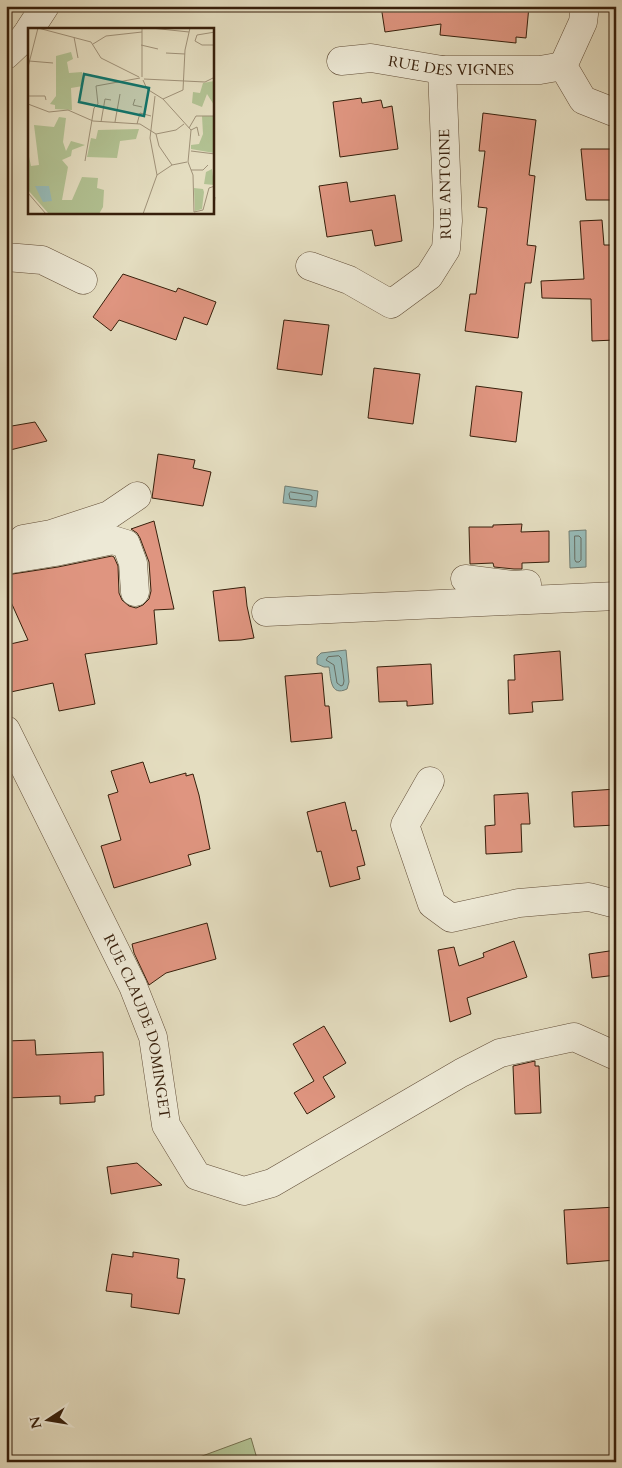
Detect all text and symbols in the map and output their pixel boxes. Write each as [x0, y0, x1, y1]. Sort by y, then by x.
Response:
inset map [28, 28, 214, 214]
street label: RUE DES VIGNES [387, 51, 514, 80]
street label: RUE ANTOINE [434, 129, 456, 239]
street label: RUE CLAUDE DOMINGET [99, 931, 175, 1120]
north arrow [22, 1396, 72, 1446]
text: N [25, 1415, 46, 1431]

